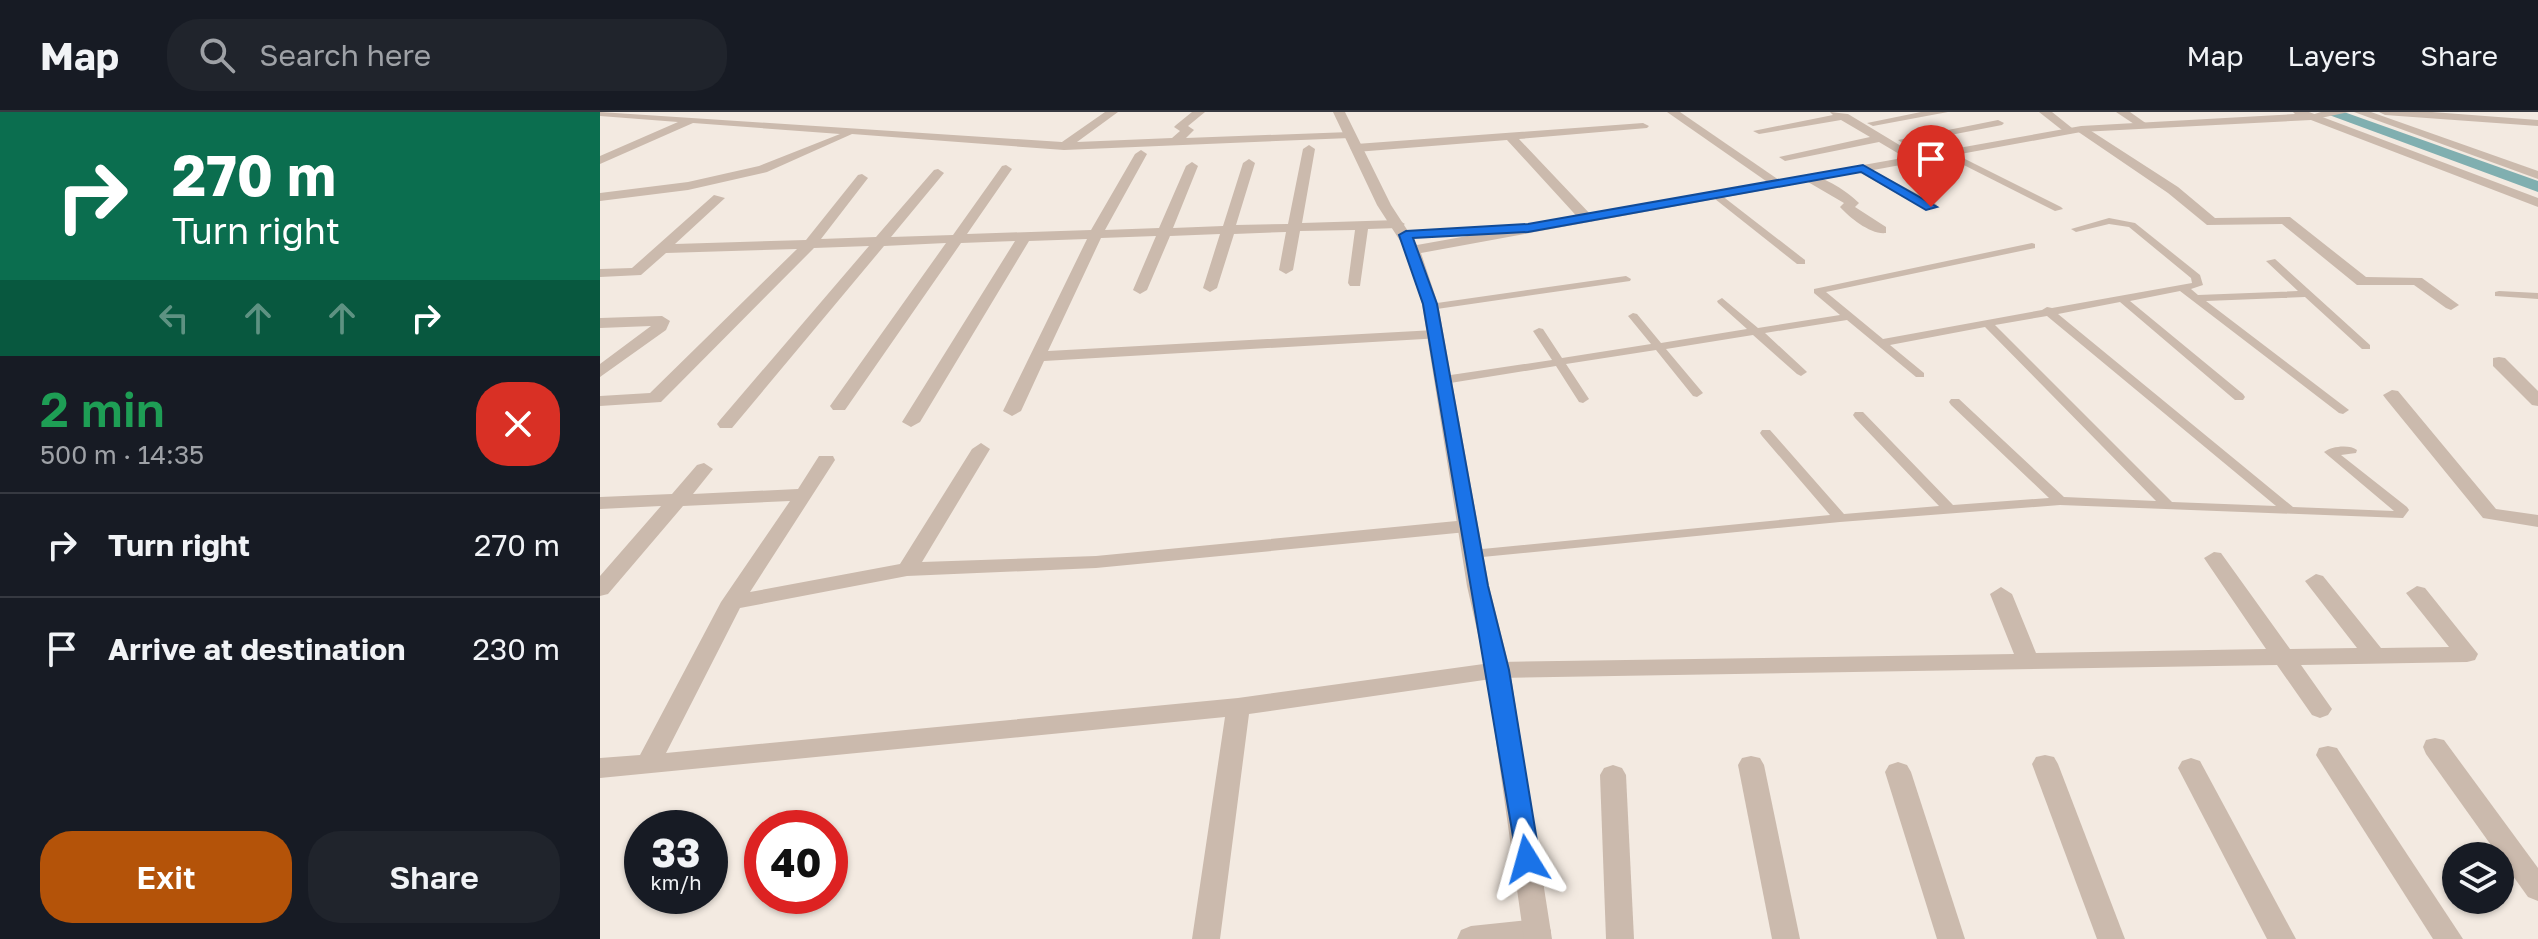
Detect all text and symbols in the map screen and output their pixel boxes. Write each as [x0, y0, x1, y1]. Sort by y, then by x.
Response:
search box [167, 19, 727, 91]
text: Map [40, 33, 119, 78]
icon: search [195, 33, 239, 77]
text: Search here [259, 37, 431, 73]
text: Map [2186, 39, 2244, 72]
text: Layers [2288, 39, 2376, 72]
text: Share [2420, 39, 2498, 72]
pin [1897, 125, 1965, 207]
icon: arrive [1909, 137, 1953, 181]
text: 270 m [172, 141, 336, 208]
icon: right [40, 144, 144, 248]
text: Turn right [172, 209, 340, 252]
icon: left [152, 296, 196, 340]
icon: ahead [236, 296, 280, 340]
icon: ahead [320, 296, 364, 340]
icon: right [404, 296, 448, 340]
text: 2 min [40, 380, 165, 438]
button: close [476, 382, 560, 466]
text: 500 m · 14:35 [40, 439, 204, 470]
icon: right [40, 523, 84, 567]
text: Turn right [108, 527, 250, 563]
text: 270 m [474, 527, 560, 563]
icon: arrive [40, 627, 84, 671]
text: Arrive at destination [108, 631, 405, 667]
text: 230 m [472, 631, 560, 667]
speed limit sign: 40 [744, 810, 848, 914]
position arrow [1485, 817, 1569, 901]
text: 33 [652, 828, 700, 876]
button: Exit [40, 831, 292, 923]
button: Share [308, 831, 560, 923]
map controls [2442, 842, 2514, 914]
button: layers [2442, 842, 2514, 914]
text: km/h [651, 870, 701, 894]

